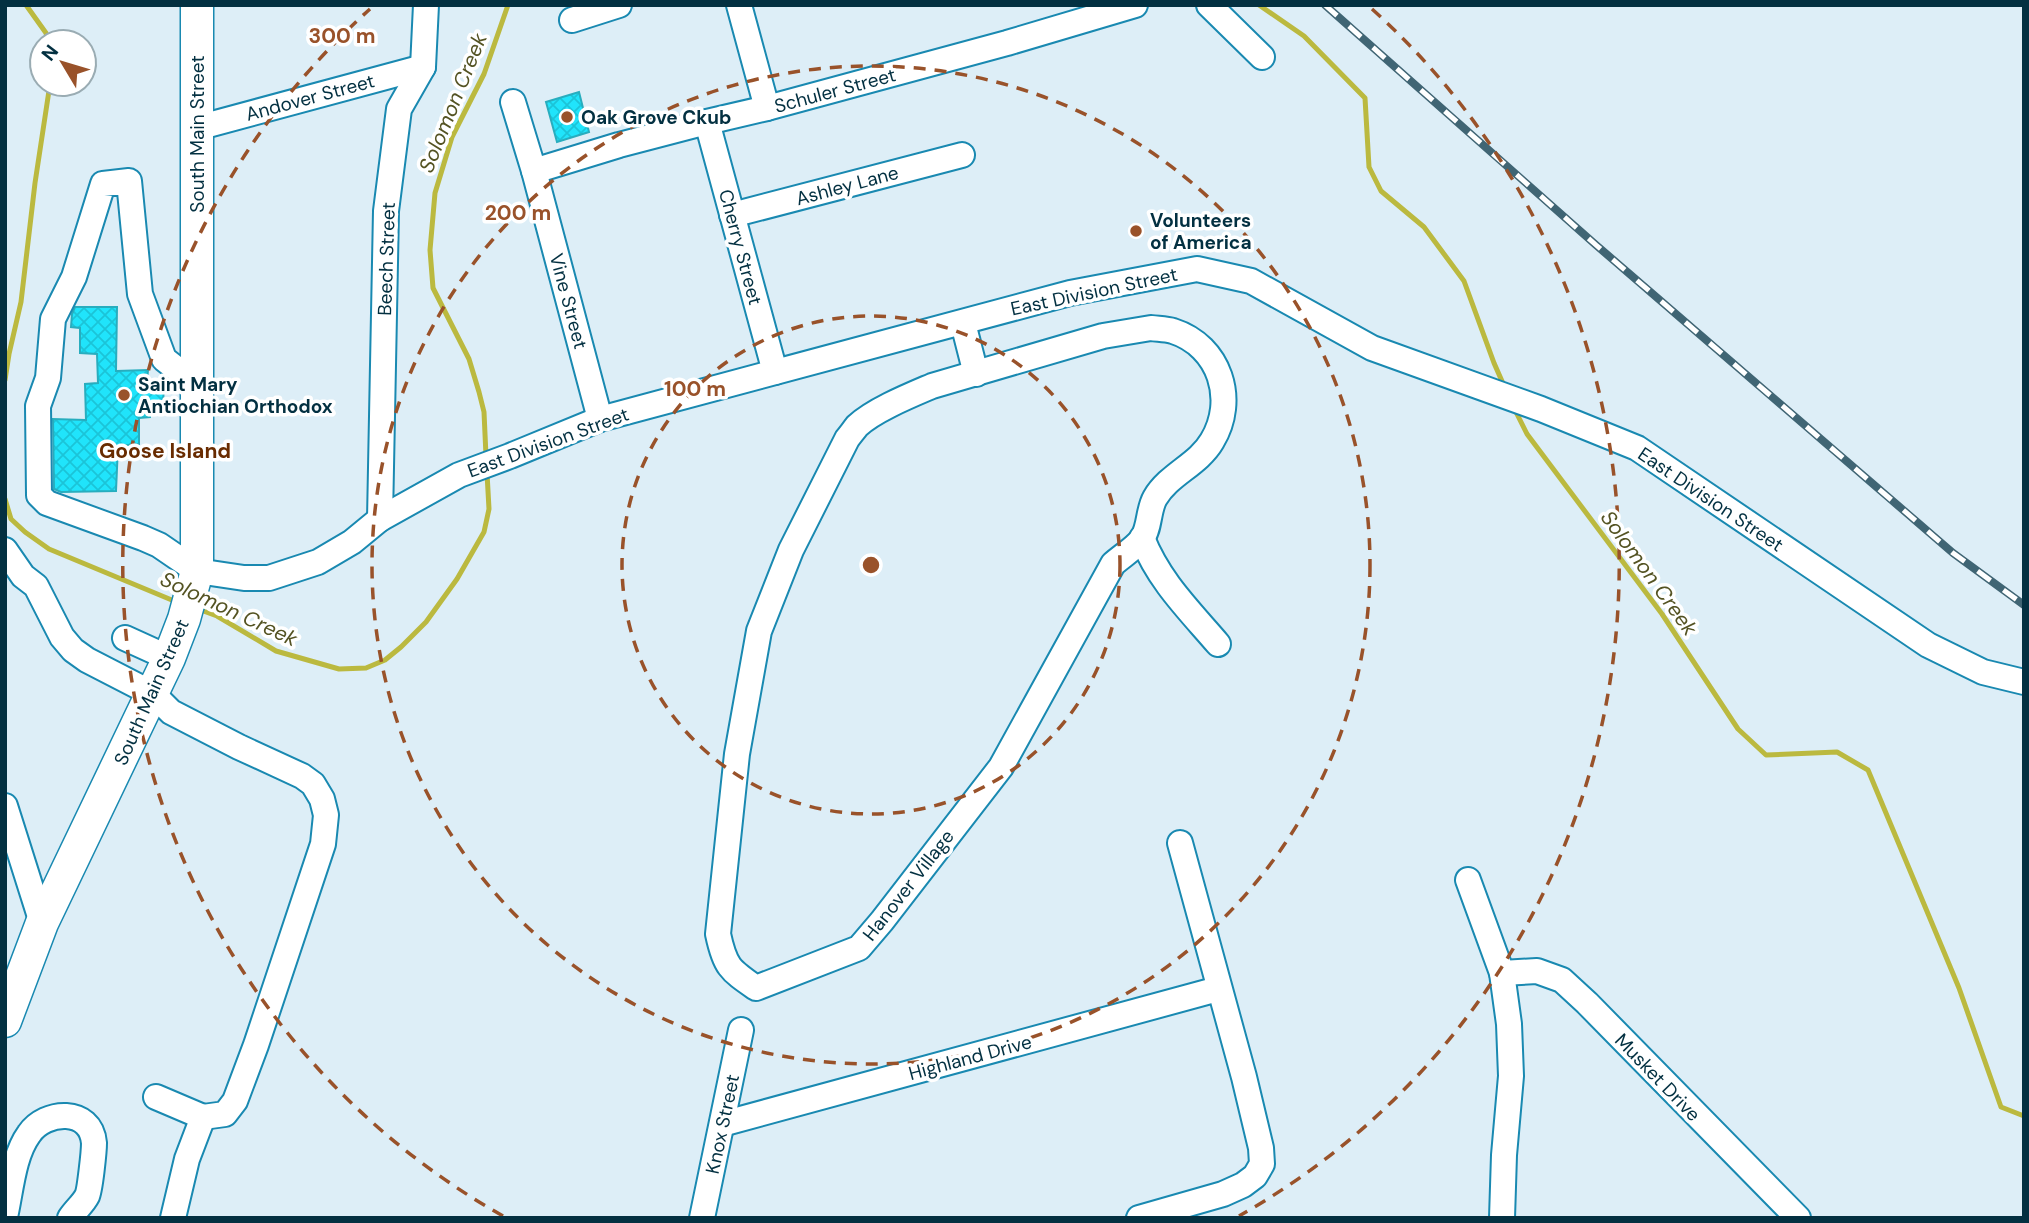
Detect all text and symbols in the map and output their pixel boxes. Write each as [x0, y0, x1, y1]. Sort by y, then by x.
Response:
text: 300 m [309, 22, 375, 50]
north arrow [28, 28, 98, 98]
water label: Solomon Creek [412, 29, 494, 177]
text: N [36, 40, 64, 66]
street label: South Main Street [185, 55, 210, 213]
street label: Schuler Street [772, 62, 899, 119]
street label: Andover Street [243, 68, 377, 127]
place label: Oak Grove Ckub [581, 105, 731, 130]
marker: Oak Grove Ckub [559, 109, 575, 125]
street label: Ashley Lane [793, 160, 901, 211]
street label: Cherry Street [713, 186, 768, 308]
text: 200 m [485, 199, 551, 227]
street label: Beech Street [372, 202, 401, 316]
place label: Volunteers of America [1150, 208, 1252, 255]
marker: Volunteers of America [1128, 223, 1144, 239]
street label: Vine Street [544, 251, 593, 352]
street label: East Division Street [1008, 262, 1180, 321]
place label: Saint Mary Antiochian Orthodox [138, 372, 333, 419]
text: 100 m [664, 375, 726, 403]
marker: Saint Mary Antiochian Orthodox [116, 387, 132, 403]
street label: East Division Street [464, 402, 632, 483]
district label: Goose Island [99, 437, 231, 465]
street label: East Division Street [1633, 441, 1788, 557]
water label: Solomon Creek [1594, 505, 1704, 641]
centre of rings [859, 553, 883, 577]
water label: Solomon Creek [156, 565, 302, 653]
street label: South Main Street [108, 615, 195, 769]
street label: Hanover Village [857, 825, 960, 946]
street label: Musket Drive [1609, 1028, 1706, 1127]
street label: Highland Drive [906, 1029, 1034, 1086]
street label: Knox Street [700, 1072, 745, 1176]

